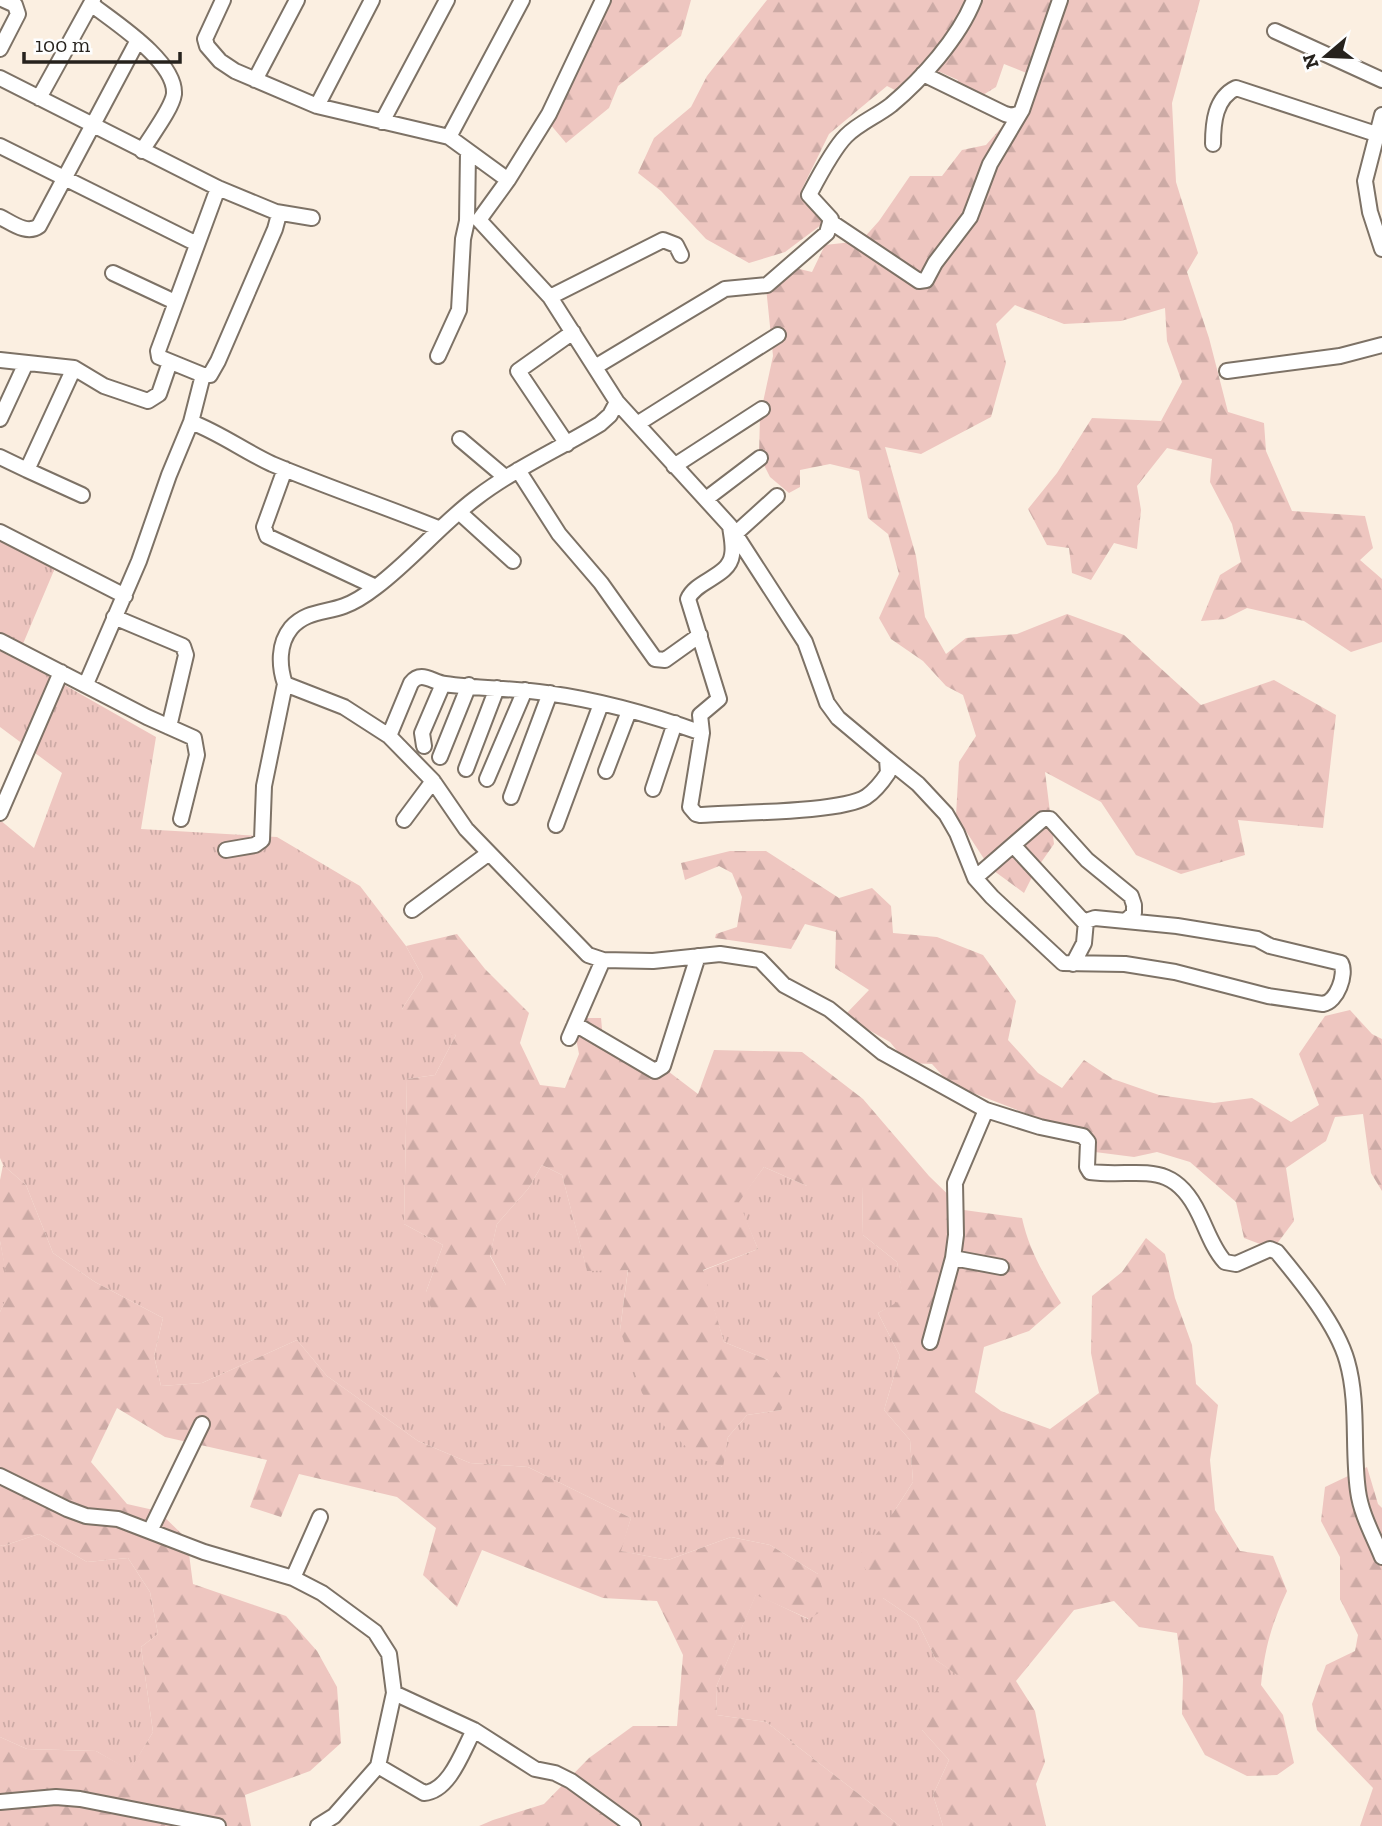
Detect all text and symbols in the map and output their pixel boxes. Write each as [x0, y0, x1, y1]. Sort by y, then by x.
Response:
scale bar [24, 21, 180, 65]
north arrow [1291, 21, 1361, 91]
text: 100 m [35, 32, 90, 57]
text: N [1297, 51, 1324, 72]

